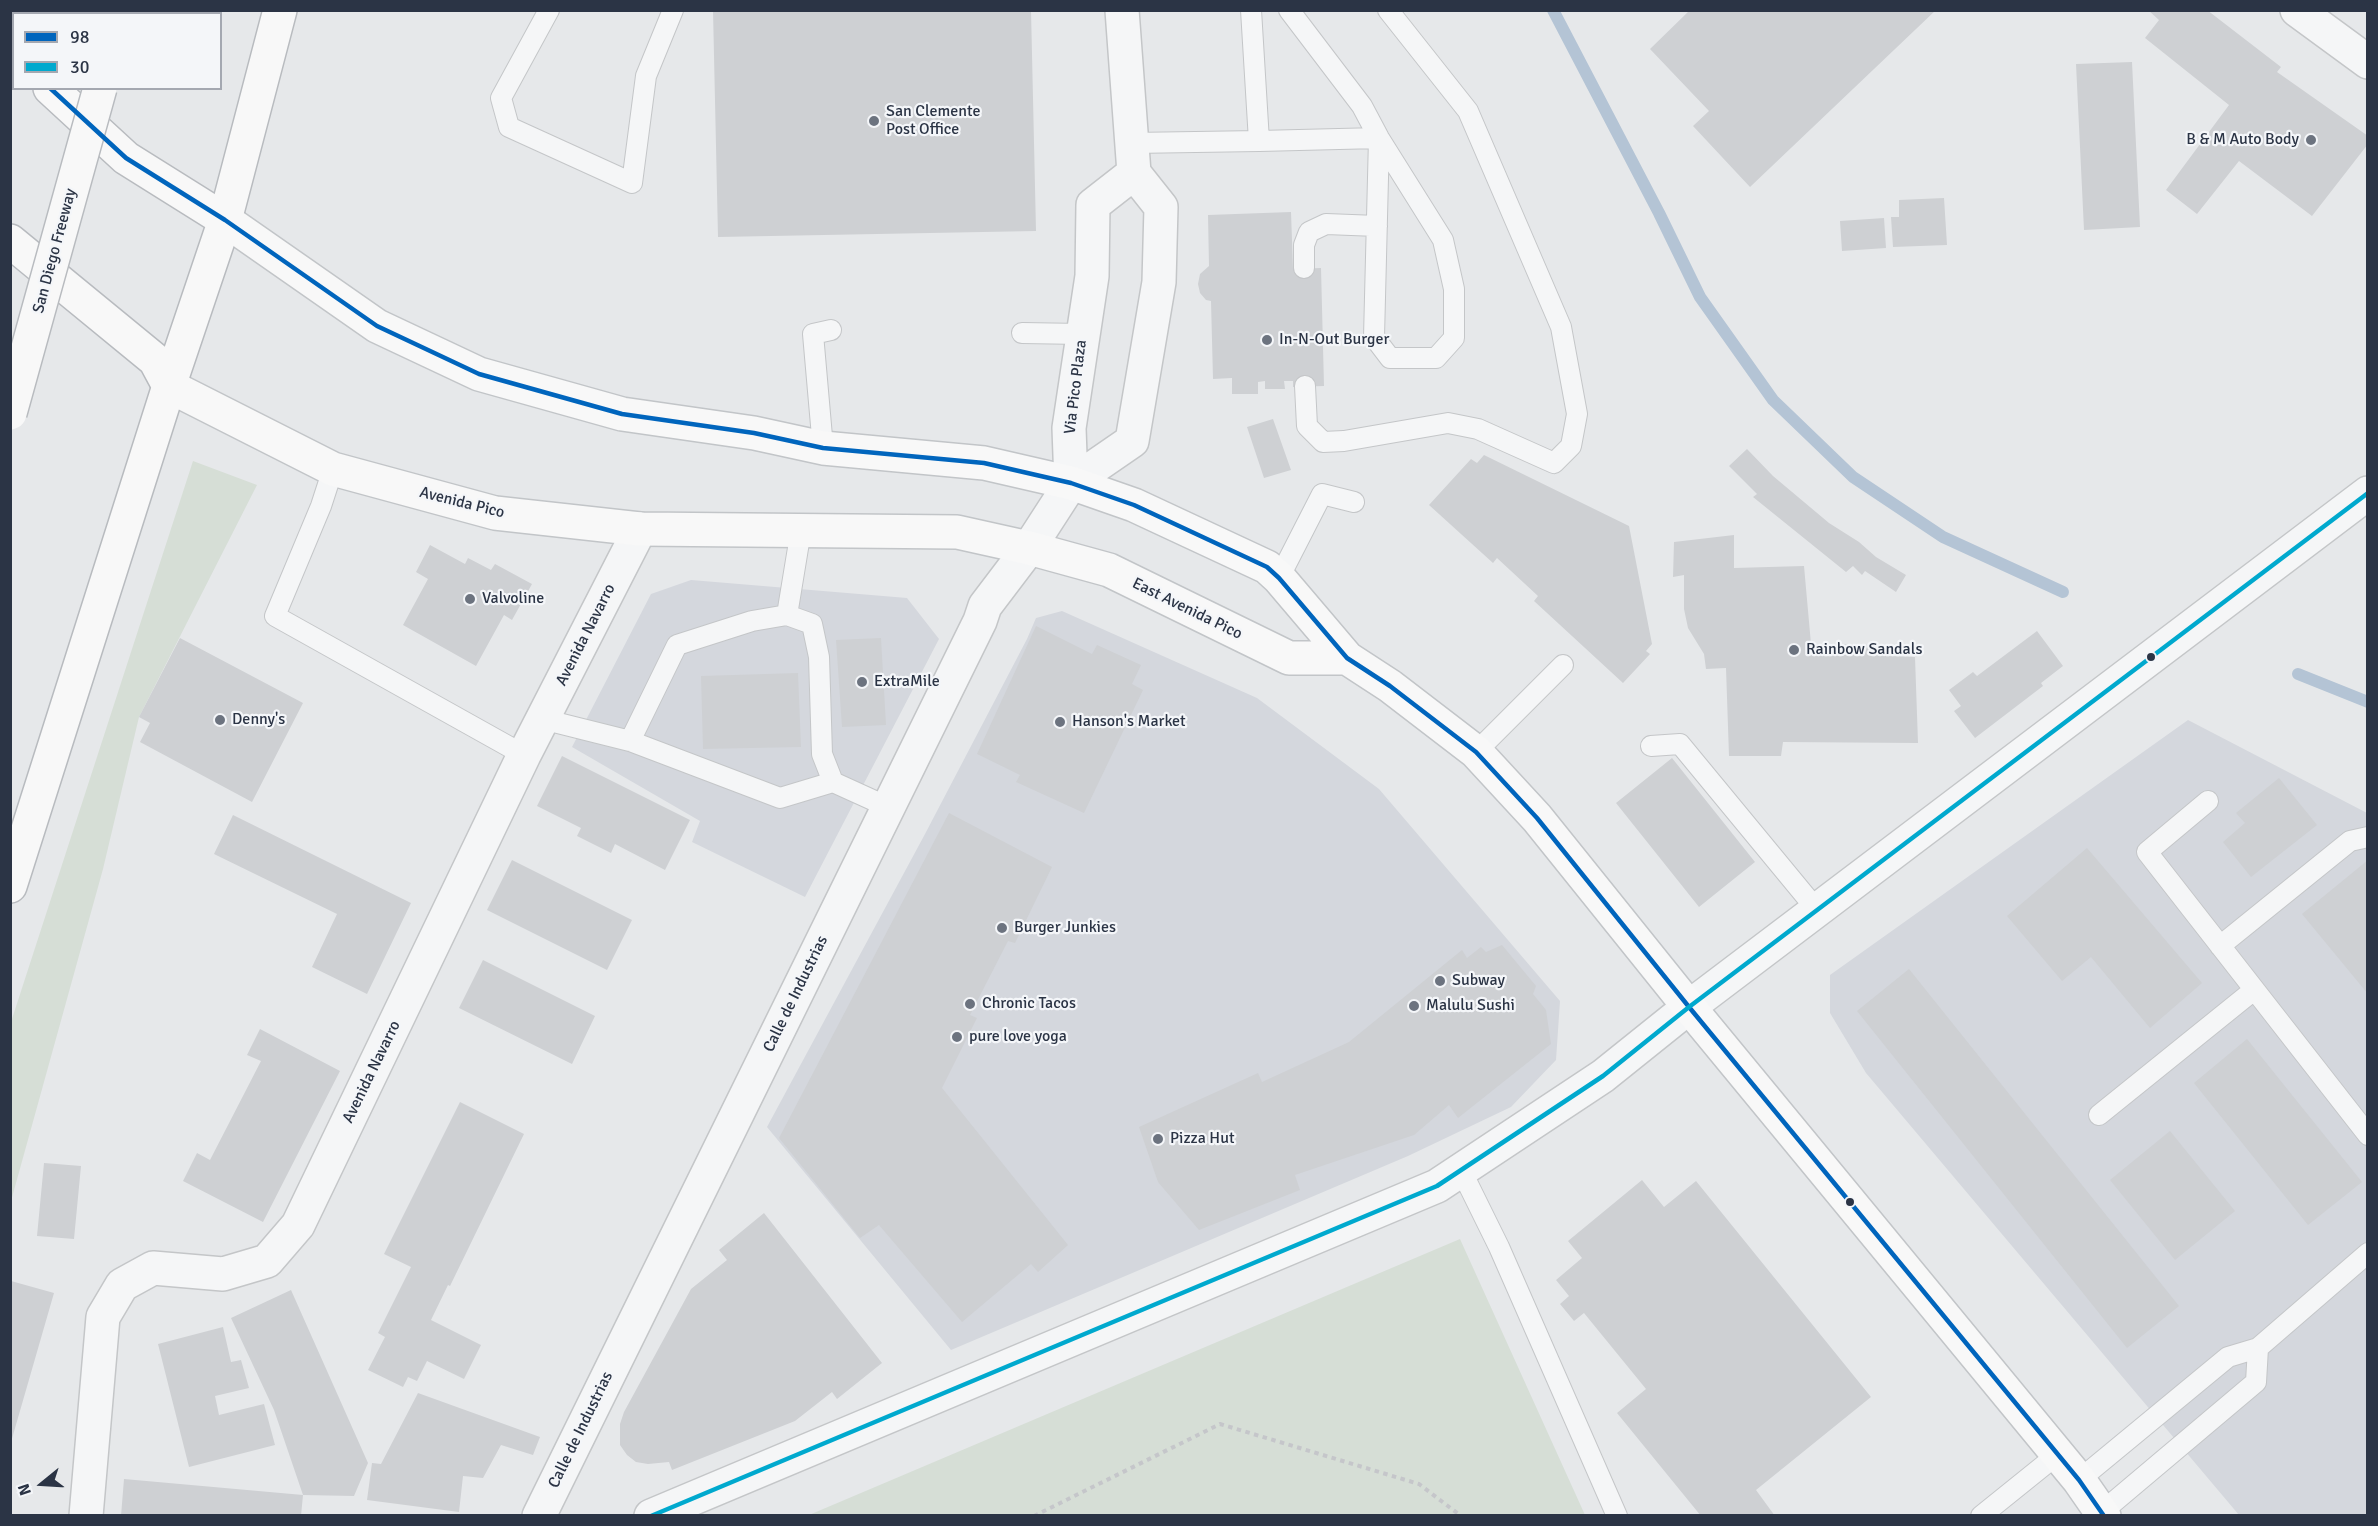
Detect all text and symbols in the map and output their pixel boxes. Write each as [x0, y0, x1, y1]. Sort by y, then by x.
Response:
legend [12, 12, 222, 90]
text: 98 [70, 26, 89, 48]
text: 30 [70, 56, 89, 78]
place label: San Clemente Post Office [886, 102, 980, 140]
marker: San Clemente Post Office [867, 114, 881, 128]
place label: B & M Auto Body [2186, 130, 2299, 150]
marker: B & M Auto Body [2304, 133, 2318, 147]
street label: San Diego Freeway [29, 186, 81, 316]
place label: In-N-Out Burger [1279, 330, 1389, 350]
marker: In-N-Out Burger [1260, 333, 1274, 347]
street label: Via Pico Plaza [1061, 339, 1091, 435]
street label: Avenida Pico [417, 483, 507, 523]
street label: East Avenida Pico [1129, 574, 1245, 644]
street label: Avenida Navarro [552, 581, 620, 689]
place label: Valvoline [482, 589, 544, 609]
marker: Valvoline [463, 592, 477, 606]
place label: Rainbow Sandals [1806, 640, 1922, 660]
marker: Rainbow Sandals [1787, 643, 1801, 657]
unlabelled marker [2145, 651, 2157, 663]
place label: ExtraMile [874, 672, 940, 692]
marker: ExtraMile [855, 675, 869, 689]
place label: Denny's [232, 710, 285, 730]
place label: Hanson's Market [1072, 712, 1186, 732]
marker: Denny's [213, 713, 227, 727]
marker: Hanson's Market [1053, 715, 1067, 729]
place label: Burger Junkies [1014, 918, 1116, 938]
marker: Burger Junkies [995, 921, 1009, 935]
street label: Calle de Industrias [760, 933, 832, 1055]
place label: Subway [1452, 971, 1505, 991]
marker: Subway [1433, 974, 1447, 988]
place label: Chronic Tacos [982, 994, 1076, 1014]
place label: Malulu Sushi [1426, 996, 1515, 1016]
marker: Chronic Tacos [963, 997, 977, 1011]
marker: Malulu Sushi [1407, 999, 1421, 1013]
street label: Avenida Navarro [339, 1018, 405, 1126]
place label: pure love yoga [969, 1027, 1067, 1047]
marker: pure love yoga [950, 1030, 964, 1044]
place label: Pizza Hut [1170, 1129, 1234, 1149]
marker: Pizza Hut [1151, 1132, 1165, 1146]
unlabelled marker [1844, 1196, 1856, 1208]
street label: Calle de Industrias [545, 1369, 617, 1491]
north arrow [12, 1454, 72, 1514]
text: N [14, 1481, 36, 1498]

